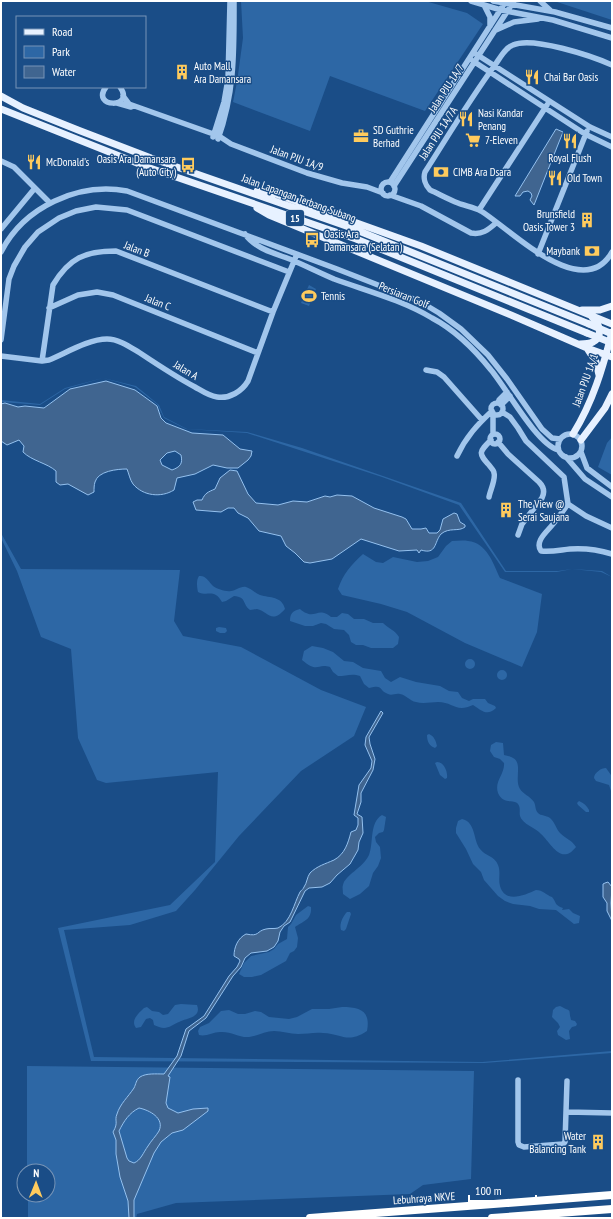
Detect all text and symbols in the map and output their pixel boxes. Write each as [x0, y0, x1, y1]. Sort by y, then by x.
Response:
legend [16, 16, 146, 88]
text: Road [52, 24, 72, 39]
text: Park [52, 44, 70, 59]
place label: Auto Mall Ara Damansara [194, 59, 251, 86]
street label: Jalan PJU 1A/7 [425, 61, 467, 116]
building icon: Auto Mall Ara Damansara [173, 63, 191, 81]
text: Water [52, 64, 77, 79]
restaurant icon: Chai Bar Oasis [523, 68, 541, 86]
place label: Chai Bar Oasis [544, 70, 598, 84]
street label: Jalan PJU 1A/7A [415, 103, 461, 163]
place label: Nasi Kandar Penang [478, 106, 523, 133]
restaurant icon: Nasi Kandar Penang [457, 110, 475, 128]
place label: SD Guthrie Berhad [373, 123, 414, 150]
office icon: SD Guthrie Berhad [352, 127, 370, 145]
supermarket icon: 7-Eleven [464, 131, 482, 149]
restaurant icon: Royal Flush [561, 132, 579, 150]
place label: 7-Eleven [485, 133, 518, 147]
street label: Jalan PJU 1A/9 [268, 142, 325, 174]
place label: Royal Flush [548, 151, 592, 165]
place label: Oasis Ara Damansara (Auto City) [97, 152, 176, 179]
restaurant icon: McDonald's [25, 153, 43, 171]
place label: McDonald's [46, 155, 89, 169]
bus stop icon: Oasis Ara Damansara (Auto City) [179, 156, 197, 174]
bank icon: CIMB Ara Dsara [432, 163, 450, 181]
place label: CIMB Ara Dsara [453, 165, 511, 179]
restaurant icon: Old Town [546, 169, 564, 187]
street label: Jalan Lapangan Terbang Subang [239, 170, 358, 225]
place label: Old Town [567, 171, 602, 185]
place label: Brunsfield Oasis Tower 3 [523, 207, 575, 234]
road number: 15 [286, 210, 304, 226]
building icon: Brunsfield Oasis Tower 3 [578, 211, 596, 229]
place label: Oasis Ara Damansara (Selatan) [324, 227, 402, 254]
bus stop icon: Oasis Ara Damansara (Selatan) [303, 231, 321, 249]
street label: Jalan B [121, 237, 152, 260]
bank icon: Maybank [583, 242, 601, 260]
place label: Maybank [546, 244, 581, 258]
street label: Persiaran Golf [377, 279, 432, 312]
sports icon: Tennis [300, 287, 318, 305]
place label: Tennis [321, 289, 345, 303]
street label: Jalan C [142, 290, 173, 313]
street label: Jalan PJU 1A/1 [569, 352, 601, 409]
street label: Jalan A [170, 357, 201, 383]
place label: The View @ Serai Saujana [518, 497, 569, 524]
building icon: The View @ Serai Saujana [497, 501, 515, 519]
place label: Water Balancing Tank [529, 1129, 587, 1156]
building icon: Water Balancing Tank [589, 1133, 607, 1151]
north arrow [16, 1163, 56, 1203]
text: N [33, 1166, 39, 1180]
scale bar [469, 1177, 536, 1203]
text: 100 m [475, 1183, 502, 1198]
street label: Lebuhraya NKVE [392, 1189, 456, 1207]

